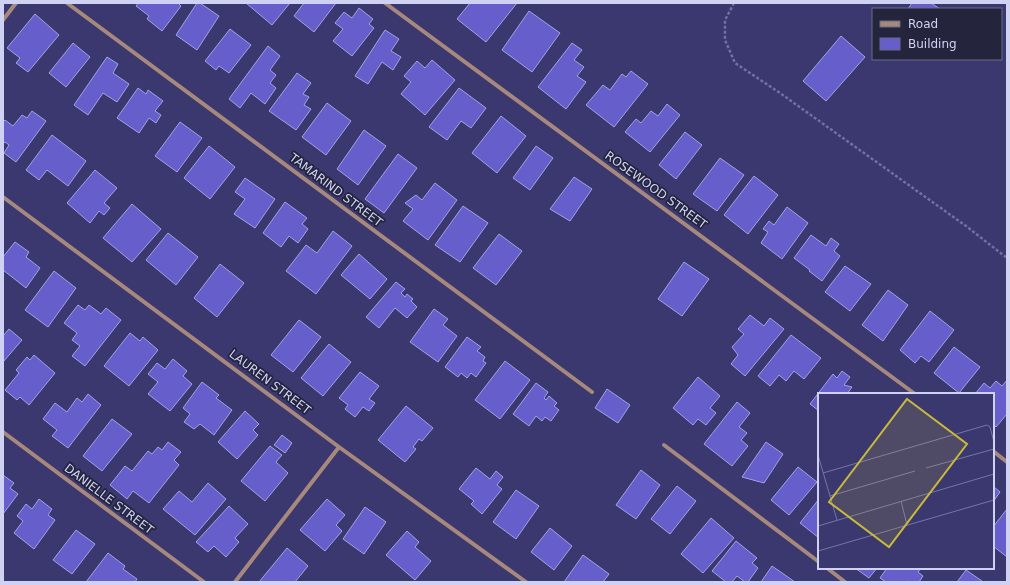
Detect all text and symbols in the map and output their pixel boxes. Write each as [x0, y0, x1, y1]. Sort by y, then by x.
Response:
legend [872, 8, 1002, 60]
text: Road [908, 17, 938, 31]
text: Building [908, 37, 957, 51]
street label: ROSEWOOD STREET [602, 148, 710, 232]
street label: TAMARIND STREET [286, 150, 386, 230]
street label: LAUREN STREET [226, 347, 314, 418]
inset map [818, 393, 994, 569]
street label: DANIELLE STREET [62, 461, 157, 537]

